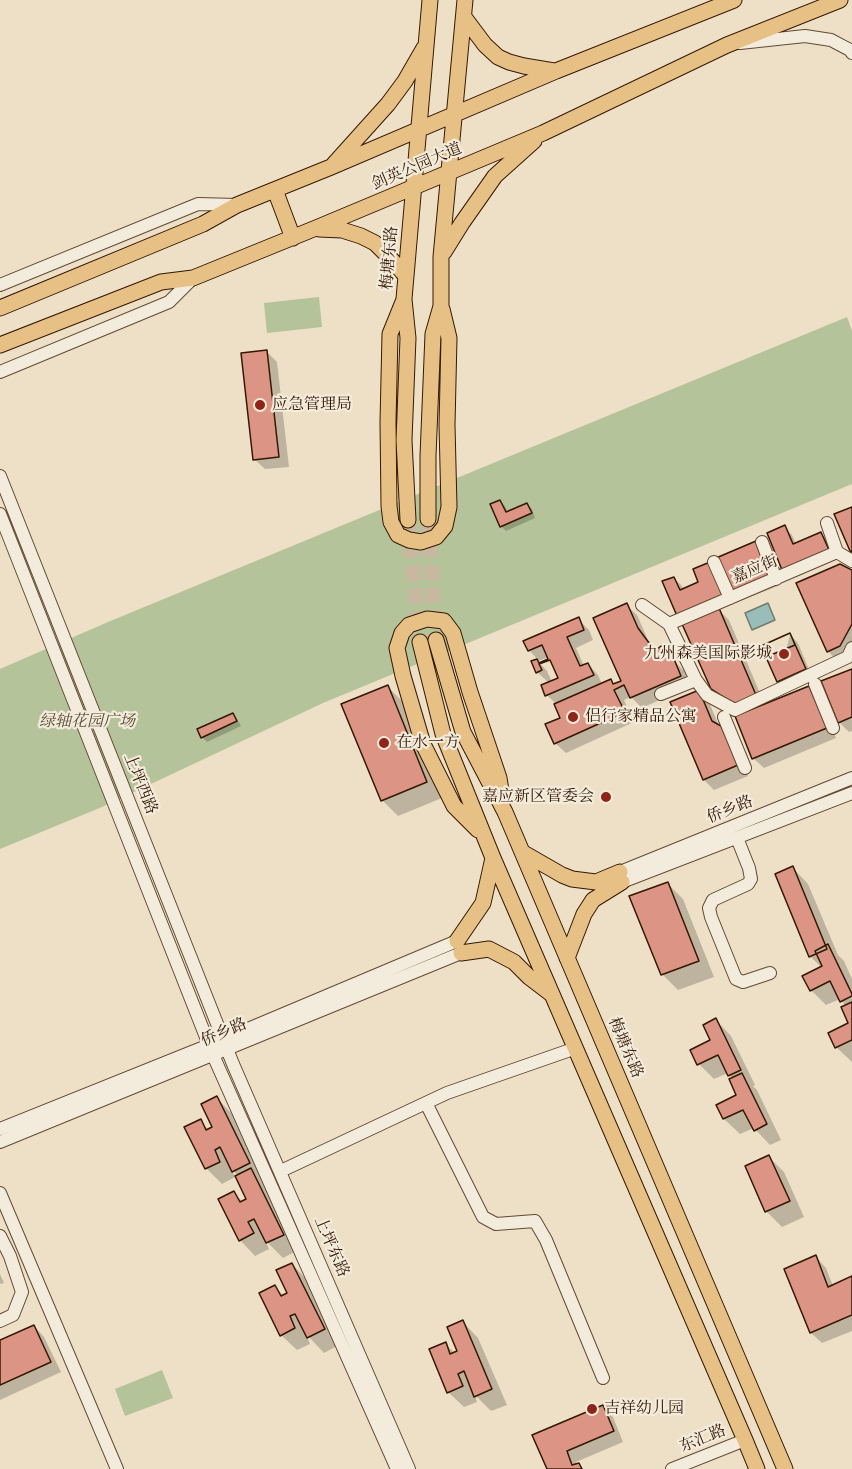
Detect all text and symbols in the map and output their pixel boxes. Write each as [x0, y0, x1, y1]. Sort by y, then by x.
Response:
street label: 剑英公园大道 [369, 139, 465, 195]
street label: 梅塘东路 [378, 225, 402, 291]
place label: 应急管理局 [272, 395, 352, 415]
marker: 应急管理局 [253, 398, 267, 412]
street label: 嘉应街 [729, 552, 781, 588]
place label: 九州森美国际影城 [644, 644, 772, 664]
marker: 九州森美国际影城 [777, 647, 791, 661]
place label: 侣行家精品公寓 [585, 707, 697, 727]
marker: 侣行家精品公寓 [566, 710, 580, 724]
park label: 绿轴花园广场 [39, 712, 135, 732]
place label: 在水一方 [396, 733, 460, 753]
marker: 在水一方 [377, 736, 391, 750]
street label: 上坪西路 [119, 751, 161, 817]
place label: 嘉应新区管委会 [482, 787, 594, 807]
marker: 嘉应新区管委会 [599, 790, 613, 804]
street label: 侨乡路 [704, 792, 756, 828]
street label: 侨乡路 [198, 1015, 250, 1051]
street label: 梅塘东路 [604, 1015, 646, 1081]
street label: 上坪东路 [310, 1214, 352, 1280]
place label: 吉祥幼儿园 [604, 1399, 684, 1419]
marker: 吉祥幼儿园 [585, 1402, 599, 1416]
street label: 东汇路 [677, 1421, 729, 1457]

